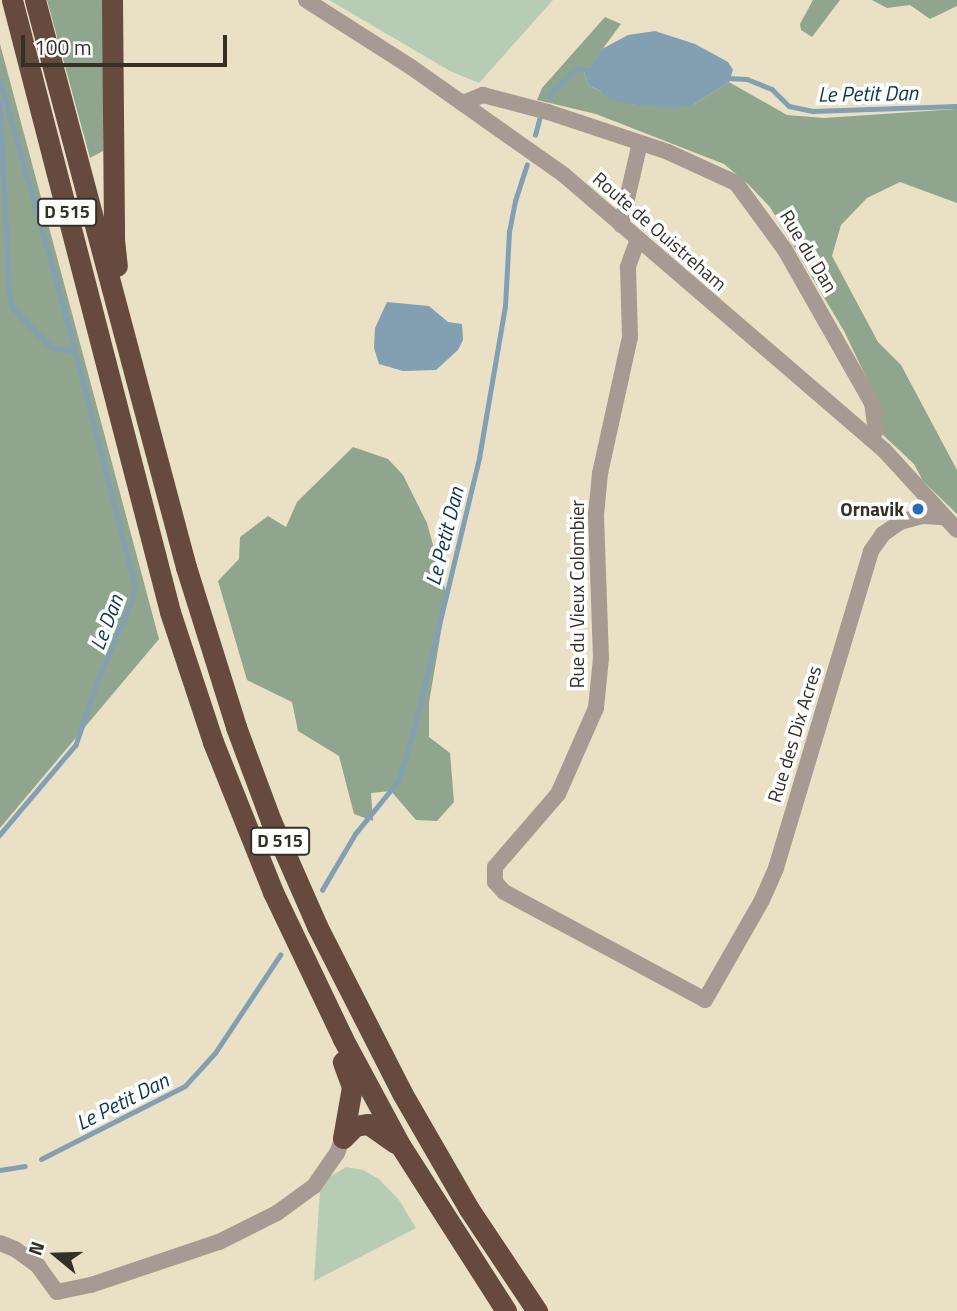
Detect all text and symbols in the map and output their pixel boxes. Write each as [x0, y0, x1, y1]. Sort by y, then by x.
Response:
scale bar [24, 21, 231, 65]
text: 100 m [34, 31, 91, 63]
water label: Le Petit Dan [818, 80, 918, 106]
street label: Route de Ouistreham [588, 167, 732, 295]
road number: D 515 [36, 197, 98, 226]
street label: Rue du Dan [776, 206, 842, 296]
water label: Le Petit Dan [420, 484, 468, 588]
place label: Ornavik [840, 498, 904, 520]
street label: Rue du Vieux Colombier [566, 500, 588, 688]
marker: Ornavik [910, 501, 926, 517]
water label: Le Dan [84, 591, 128, 653]
street label: Rue des Dix Acres [762, 663, 826, 805]
road number: D 515 [248, 826, 312, 856]
water label: Le Petit Dan [72, 1067, 172, 1135]
north arrow [21, 1220, 91, 1290]
text: N [20, 1237, 52, 1259]

